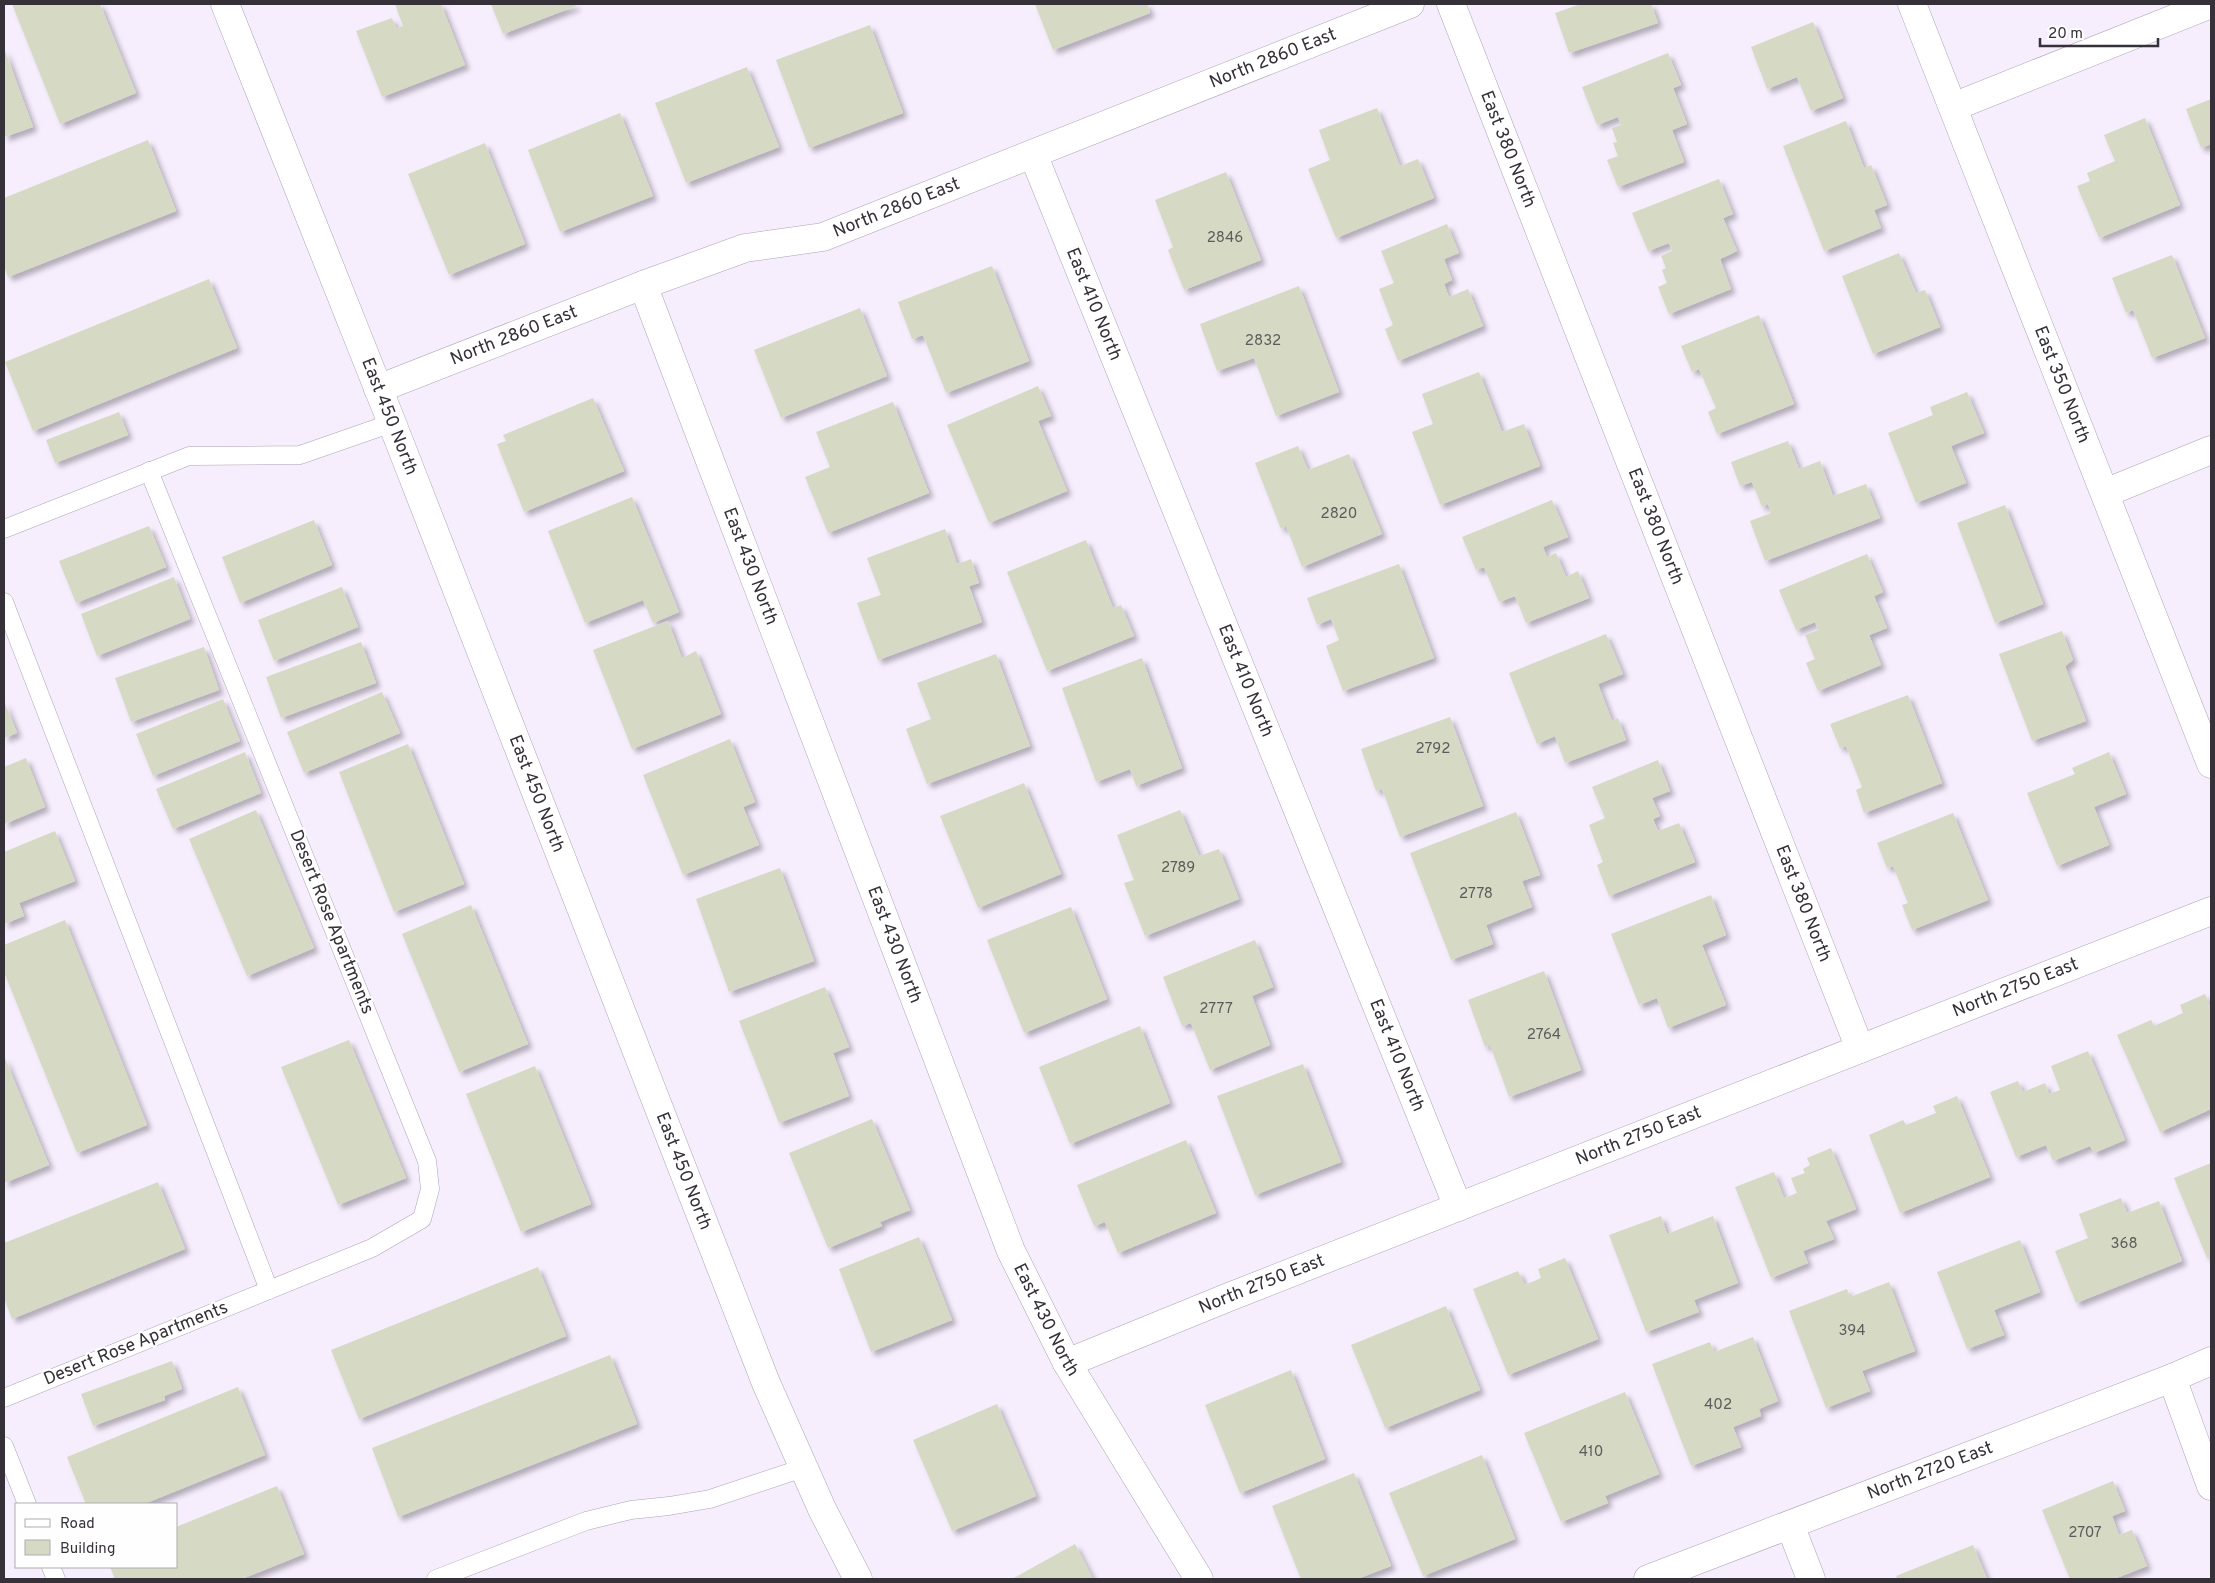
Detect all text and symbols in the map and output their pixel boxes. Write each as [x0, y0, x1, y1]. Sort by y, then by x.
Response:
scale bar [2040, 15, 2158, 47]
street label: North 2860 East [1206, 23, 1340, 94]
text: 20 m [2048, 25, 2083, 44]
street label: East 380 North [1475, 88, 1541, 211]
street label: North 2860 East [830, 172, 963, 243]
house number: 2846 [1207, 229, 1243, 248]
street label: East 410 North [1061, 244, 1127, 364]
street label: North 2860 East [447, 300, 581, 371]
street label: East 350 North [2028, 323, 2095, 446]
house number: 2832 [1245, 332, 1281, 351]
street label: East 450 North [356, 354, 423, 478]
street label: East 380 North [1622, 465, 1689, 588]
street label: East 430 North [717, 504, 783, 628]
house number: 2820 [1321, 505, 1357, 524]
street label: East 410 North [1213, 621, 1279, 741]
street label: East 450 North [503, 732, 570, 856]
house number: 2792 [1416, 740, 1451, 759]
street label: Desert Rose Apartments [283, 826, 379, 1018]
street label: East 380 North [1770, 842, 1836, 965]
house number: 2789 [1161, 859, 1195, 878]
street label: East 430 North [862, 883, 927, 1007]
house number: 2778 [1459, 885, 1493, 904]
street label: North 2750 East [1949, 953, 2082, 1023]
street label: East 410 North [1364, 995, 1430, 1115]
house number: 2777 [1199, 1000, 1233, 1019]
house number: 2764 [1527, 1026, 1561, 1045]
street label: North 2750 East [1572, 1101, 1705, 1171]
street label: East 450 North [650, 1109, 717, 1233]
house number: 368 [2110, 1235, 2138, 1254]
street label: North 2750 East [1195, 1249, 1328, 1320]
street label: East 430 North [1008, 1260, 1084, 1381]
street label: Desert Rose Apartments [40, 1296, 232, 1392]
house number: 394 [1839, 1322, 1866, 1341]
house number: 402 [1704, 1396, 1732, 1415]
street label: North 2720 East [1864, 1436, 1996, 1505]
house number: 410 [1579, 1443, 1603, 1462]
legend [15, 1503, 178, 1568]
text: Road [60, 1515, 95, 1534]
house number: 2707 [2068, 1524, 2102, 1543]
text: Building [60, 1540, 115, 1559]

